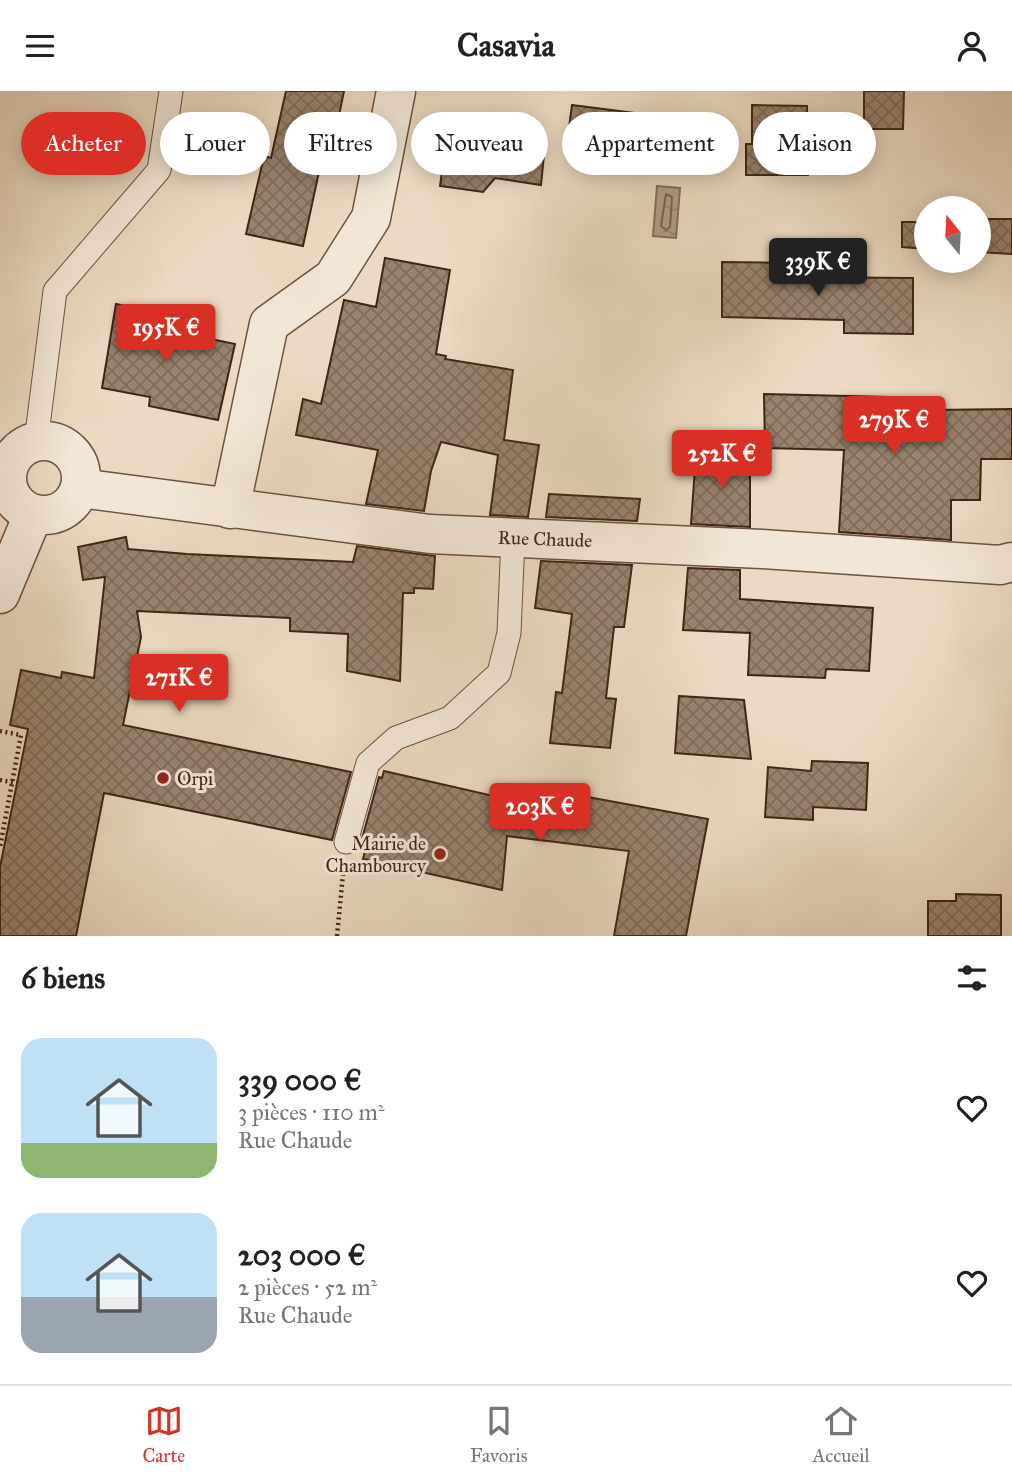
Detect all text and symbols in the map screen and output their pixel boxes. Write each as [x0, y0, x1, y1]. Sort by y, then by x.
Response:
text: Casavia [457, 26, 555, 65]
icon: menu [21, 27, 59, 65]
icon: person [953, 27, 991, 65]
chip: Acheter [21, 112, 146, 175]
chip: Louer [160, 112, 270, 175]
chip: Filtres [284, 112, 397, 175]
chip: Nouveau [411, 112, 548, 175]
chip: Appartement [562, 112, 739, 175]
chip: Maison [753, 112, 876, 175]
north arrow [914, 196, 990, 273]
map controls [914, 196, 991, 273]
pin: 339K € [761, 239, 875, 298]
text: 339K € [785, 247, 851, 275]
pin: 195K € [109, 305, 223, 364]
text: 195K € [132, 313, 200, 341]
pin: 279K € [837, 397, 951, 456]
text: 279K € [859, 405, 929, 433]
pin: 252K € [665, 431, 779, 490]
text: 252K € [688, 439, 756, 467]
street label: Rue Chaude [497, 526, 593, 552]
pin: 271K € [122, 655, 236, 714]
text: 271K € [145, 663, 213, 691]
place label: Orpi [177, 767, 213, 790]
marker: Orpi [155, 770, 171, 786]
pin: 203K € [483, 783, 597, 843]
text: 203K € [505, 792, 575, 820]
place label: Mairie de Chambourcy [326, 832, 427, 877]
marker: Mairie de Chambourcy [432, 846, 448, 862]
icon: filters [953, 959, 991, 997]
text: 6 biens [21, 960, 105, 996]
text: 339 000 € [238, 1062, 362, 1098]
icon: home [77, 1066, 161, 1150]
icon: heart [953, 1089, 991, 1127]
text: 3 pièces · 110 m² [238, 1098, 384, 1126]
text: Rue Chaude [238, 1126, 352, 1154]
text: 203 000 € [238, 1237, 366, 1273]
icon: home [77, 1241, 161, 1325]
icon: heart [953, 1264, 991, 1302]
text: 2 pièces · 52 m² [238, 1273, 377, 1301]
text: Rue Chaude [238, 1301, 352, 1329]
tab: Carte [142, 1402, 185, 1467]
tab: Favoris [470, 1402, 528, 1467]
tab: Accueil [812, 1402, 870, 1467]

